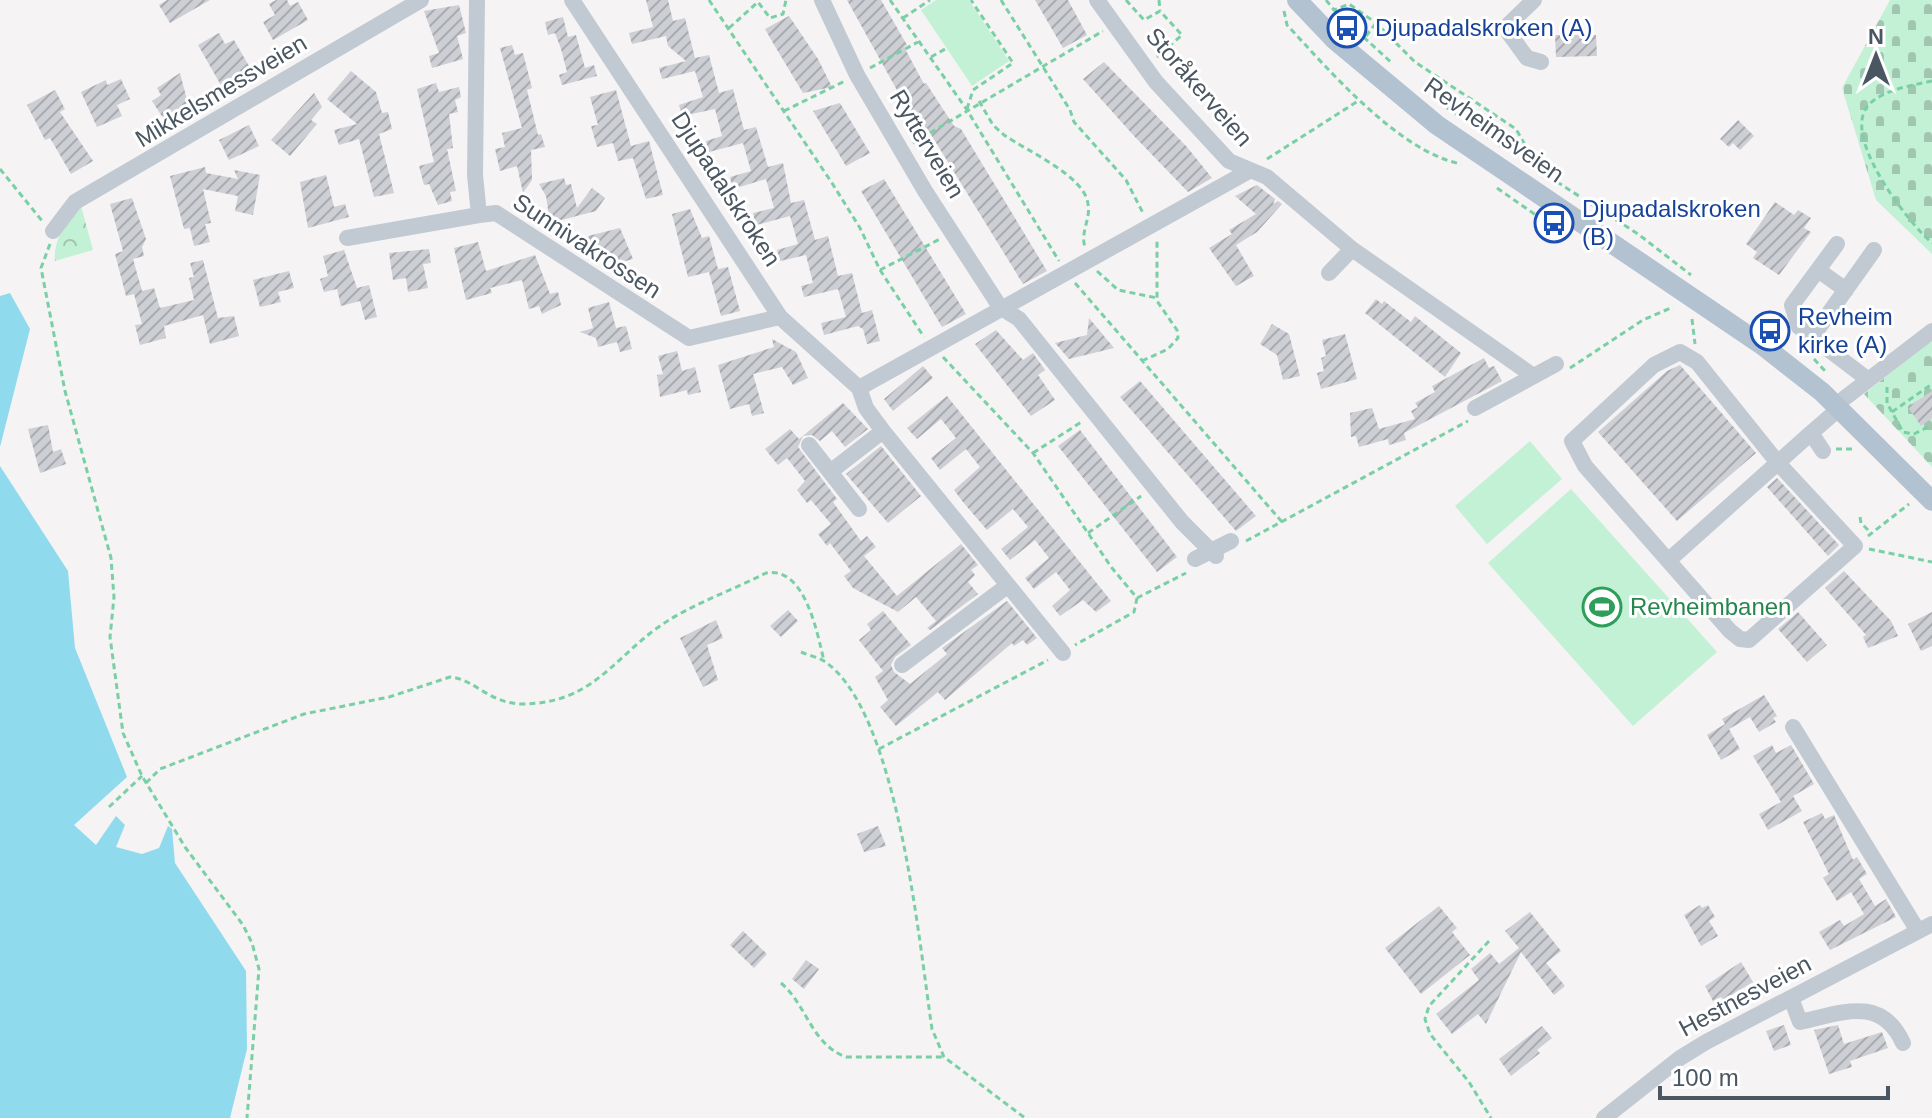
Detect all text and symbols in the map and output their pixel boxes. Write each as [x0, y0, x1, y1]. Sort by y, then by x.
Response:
bus stop icon: Djupadalskroken (A) [1326, 7, 1368, 49]
place label: Djupadalskroken (A) [1375, 14, 1592, 41]
north arrow [1836, 16, 1916, 96]
street label: Storåkerveien [1141, 22, 1258, 151]
text: N [1868, 24, 1884, 49]
street label: Mikkelsmessveien [130, 29, 311, 152]
street label: Revheimsveien [1419, 71, 1569, 188]
street label: Rytterveien [885, 85, 970, 203]
street label: Djupadalskroken [666, 106, 786, 271]
street label: Sunnivakrossen [508, 188, 666, 303]
place label: Djupadalskroken (B) [1582, 195, 1761, 250]
bus stop icon: Djupadalskroken (B) [1533, 202, 1575, 244]
place label: Revheim kirke (A) [1798, 303, 1893, 358]
bus stop icon: Revheim kirke (A) [1749, 310, 1791, 352]
sports icon: Revheimbanen [1581, 586, 1623, 628]
place label: Revheimbanen [1630, 593, 1791, 620]
street label: Hestnesveien [1674, 950, 1815, 1042]
scale bar [1660, 1050, 1888, 1100]
text: 100 m [1672, 1064, 1739, 1091]

